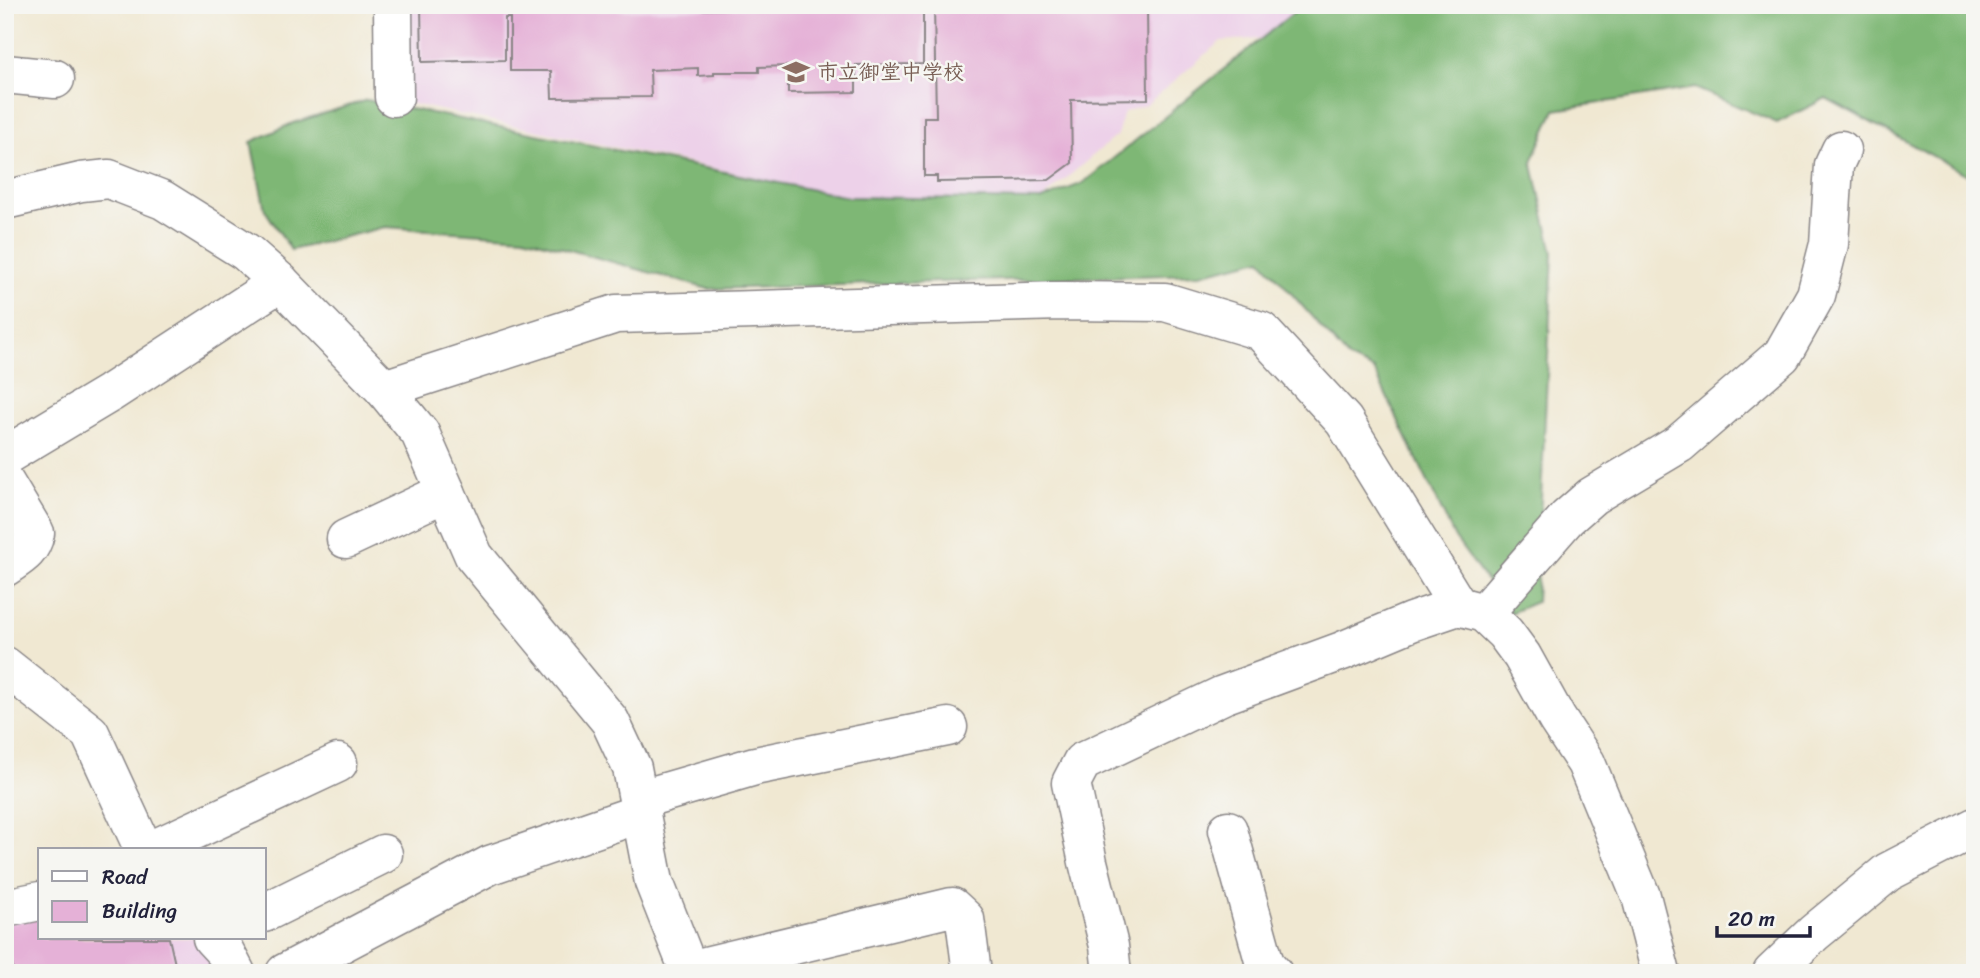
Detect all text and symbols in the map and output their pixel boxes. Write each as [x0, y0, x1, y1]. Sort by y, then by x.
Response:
place label: 市立御堂中学校 [817, 53, 964, 91]
school or university icon: 市立御堂中学校 [781, 57, 811, 87]
legend [38, 848, 266, 940]
text: Road [102, 858, 149, 896]
text: Building [102, 892, 178, 930]
scale bar [1717, 894, 1810, 938]
text: 20 m [1728, 900, 1775, 938]

